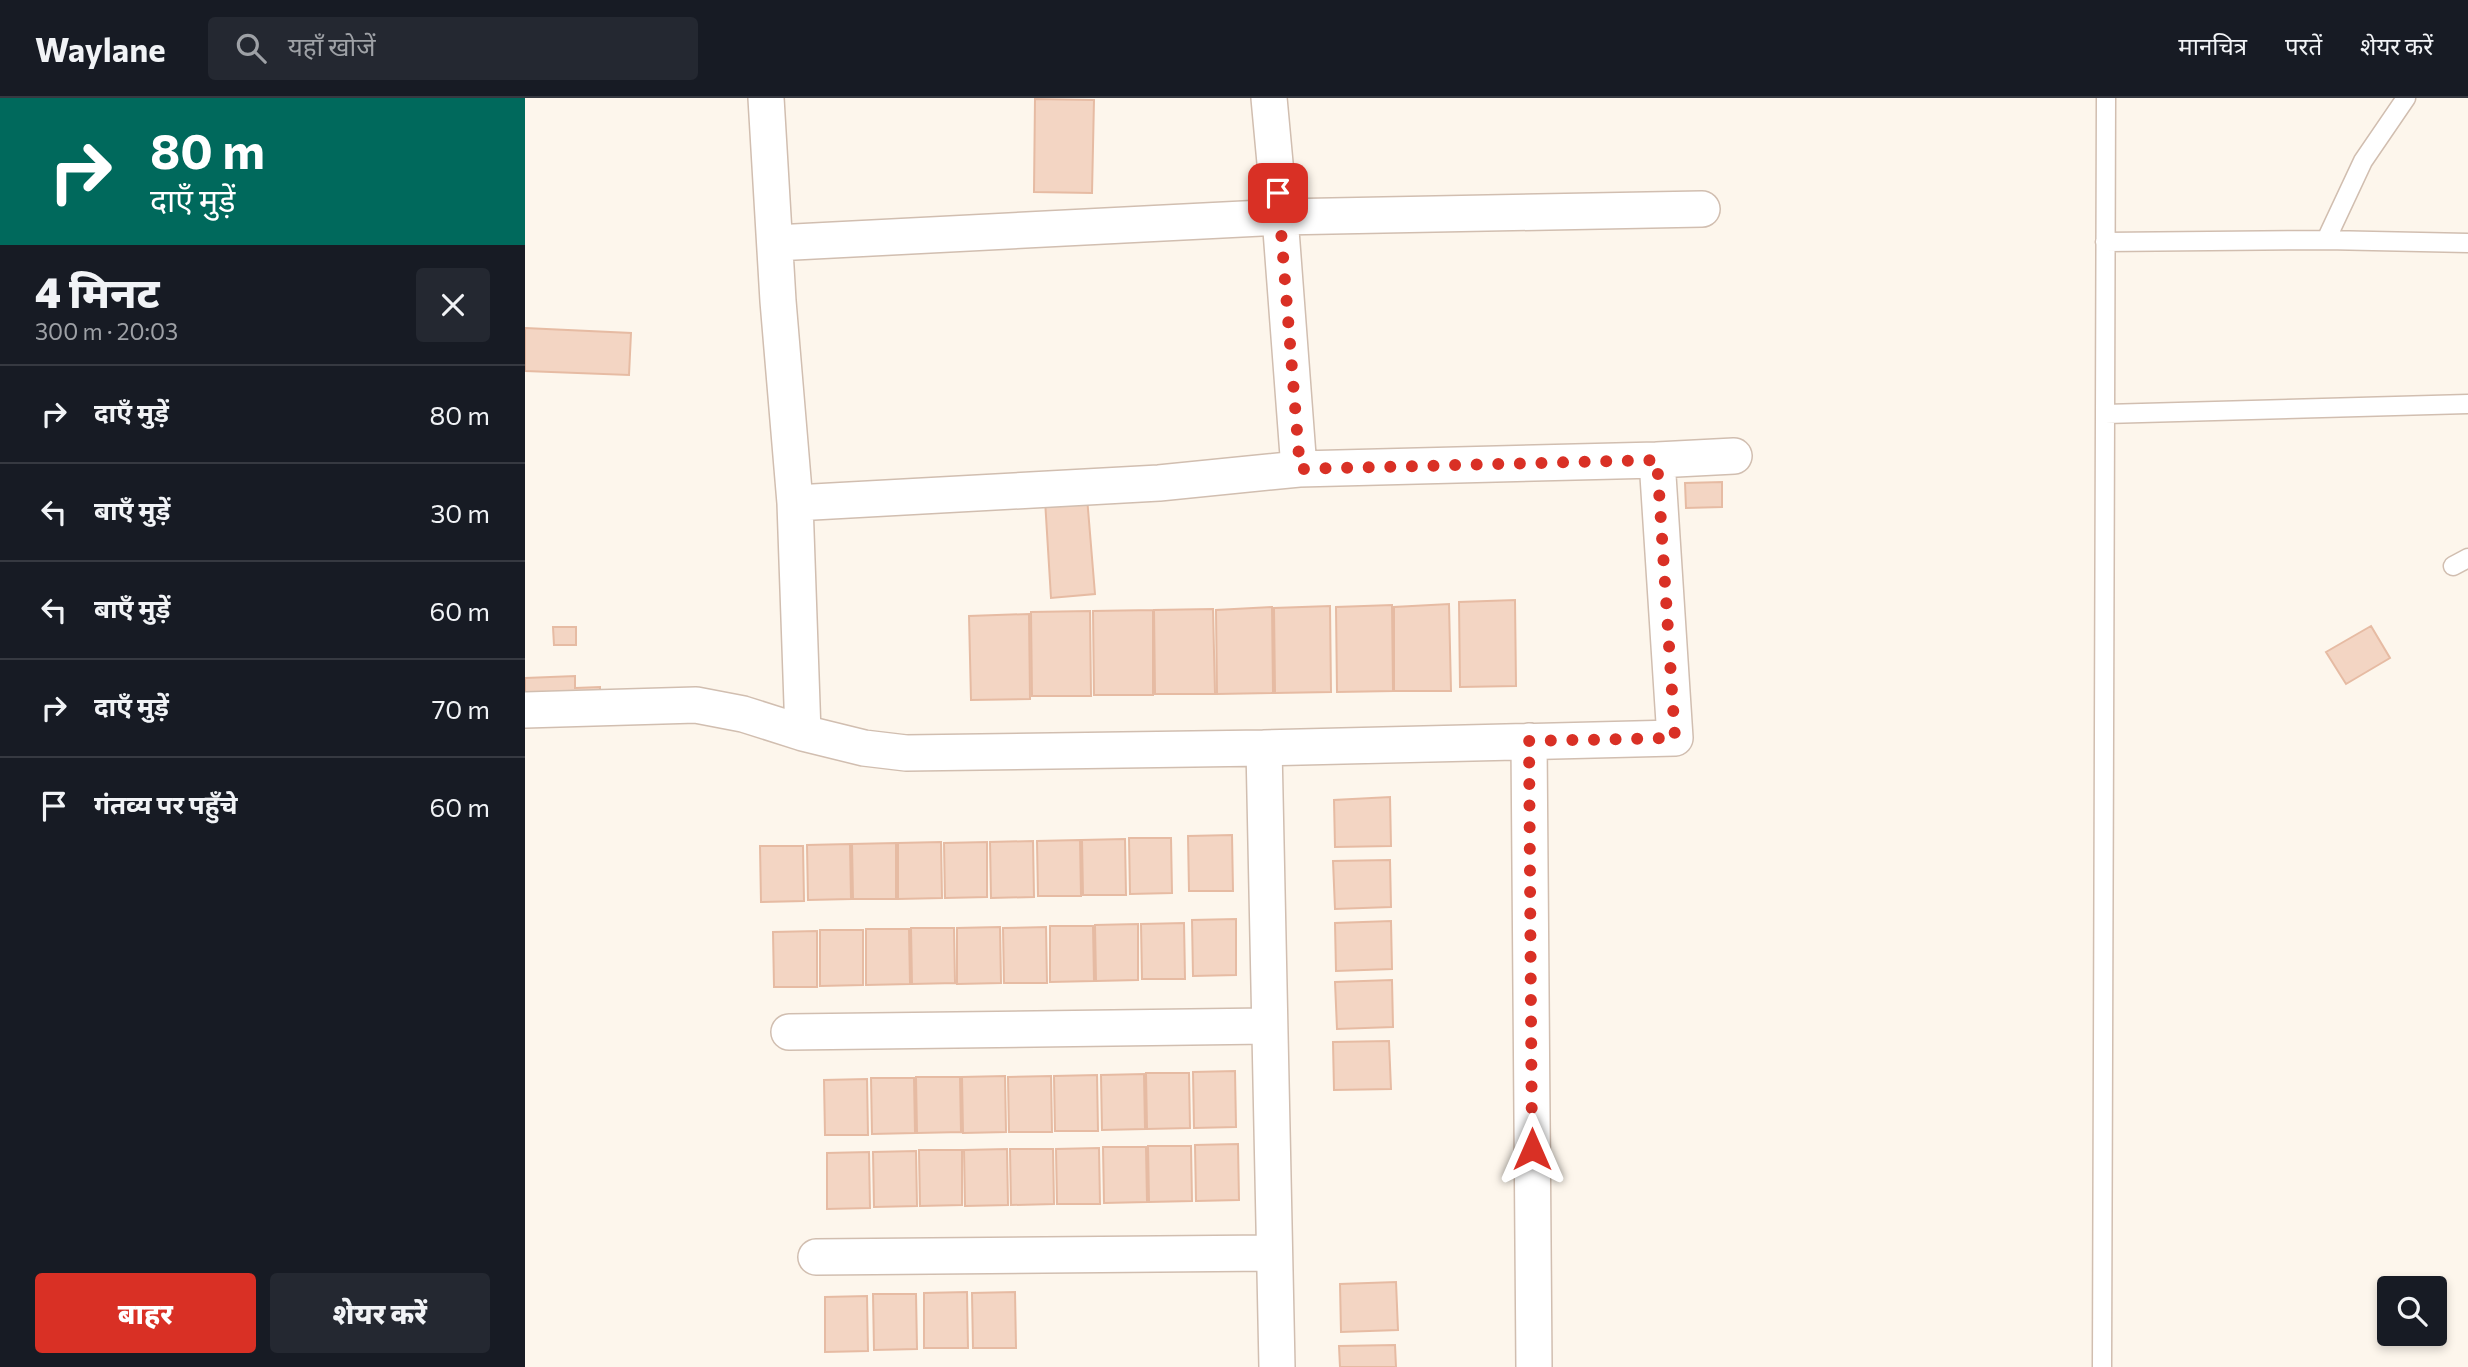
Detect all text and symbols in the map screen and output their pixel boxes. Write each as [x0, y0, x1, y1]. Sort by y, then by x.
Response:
search box [208, 17, 698, 80]
text: Waylane [35, 28, 166, 69]
icon: search [232, 29, 270, 67]
text: यहाँ खोजें [288, 30, 376, 61]
text: मानचित्र [2178, 31, 2247, 60]
text: परतें [2285, 31, 2322, 60]
text: शेयर करें [2360, 31, 2433, 60]
text: 80 m [150, 119, 265, 179]
icon: right [35, 126, 126, 217]
pin [1248, 163, 1308, 223]
icon: arrive [1259, 174, 1297, 212]
text: दाएँ मुड़ें [150, 179, 235, 219]
text: 4 मिनट [35, 265, 160, 317]
button: close [416, 268, 490, 342]
text: 300 m · 20:03 [35, 317, 178, 345]
icon: right [35, 395, 73, 433]
text: दाएँ मुड़ें [94, 396, 169, 427]
text: 80 m [430, 399, 490, 430]
icon: left [35, 493, 73, 531]
text: बाएँ मुड़ें [94, 494, 170, 525]
text: 30 m [431, 497, 490, 528]
icon: left [35, 591, 73, 629]
text: बाएँ मुड़ें [94, 592, 170, 623]
text: 60 m [430, 595, 490, 626]
icon: right [35, 689, 73, 727]
text: दाएँ मुड़ें [94, 690, 169, 721]
text: 70 m [432, 693, 490, 724]
icon: arrive [35, 787, 73, 825]
text: गंतव्य पर पहुँचे [94, 788, 238, 819]
text: 60 m [430, 791, 490, 822]
position arrow [1495, 1112, 1569, 1186]
button: बाहर [35, 1273, 256, 1353]
button: शेयर करें [270, 1273, 490, 1353]
map controls [2377, 1276, 2447, 1346]
button: search [2377, 1276, 2447, 1346]

